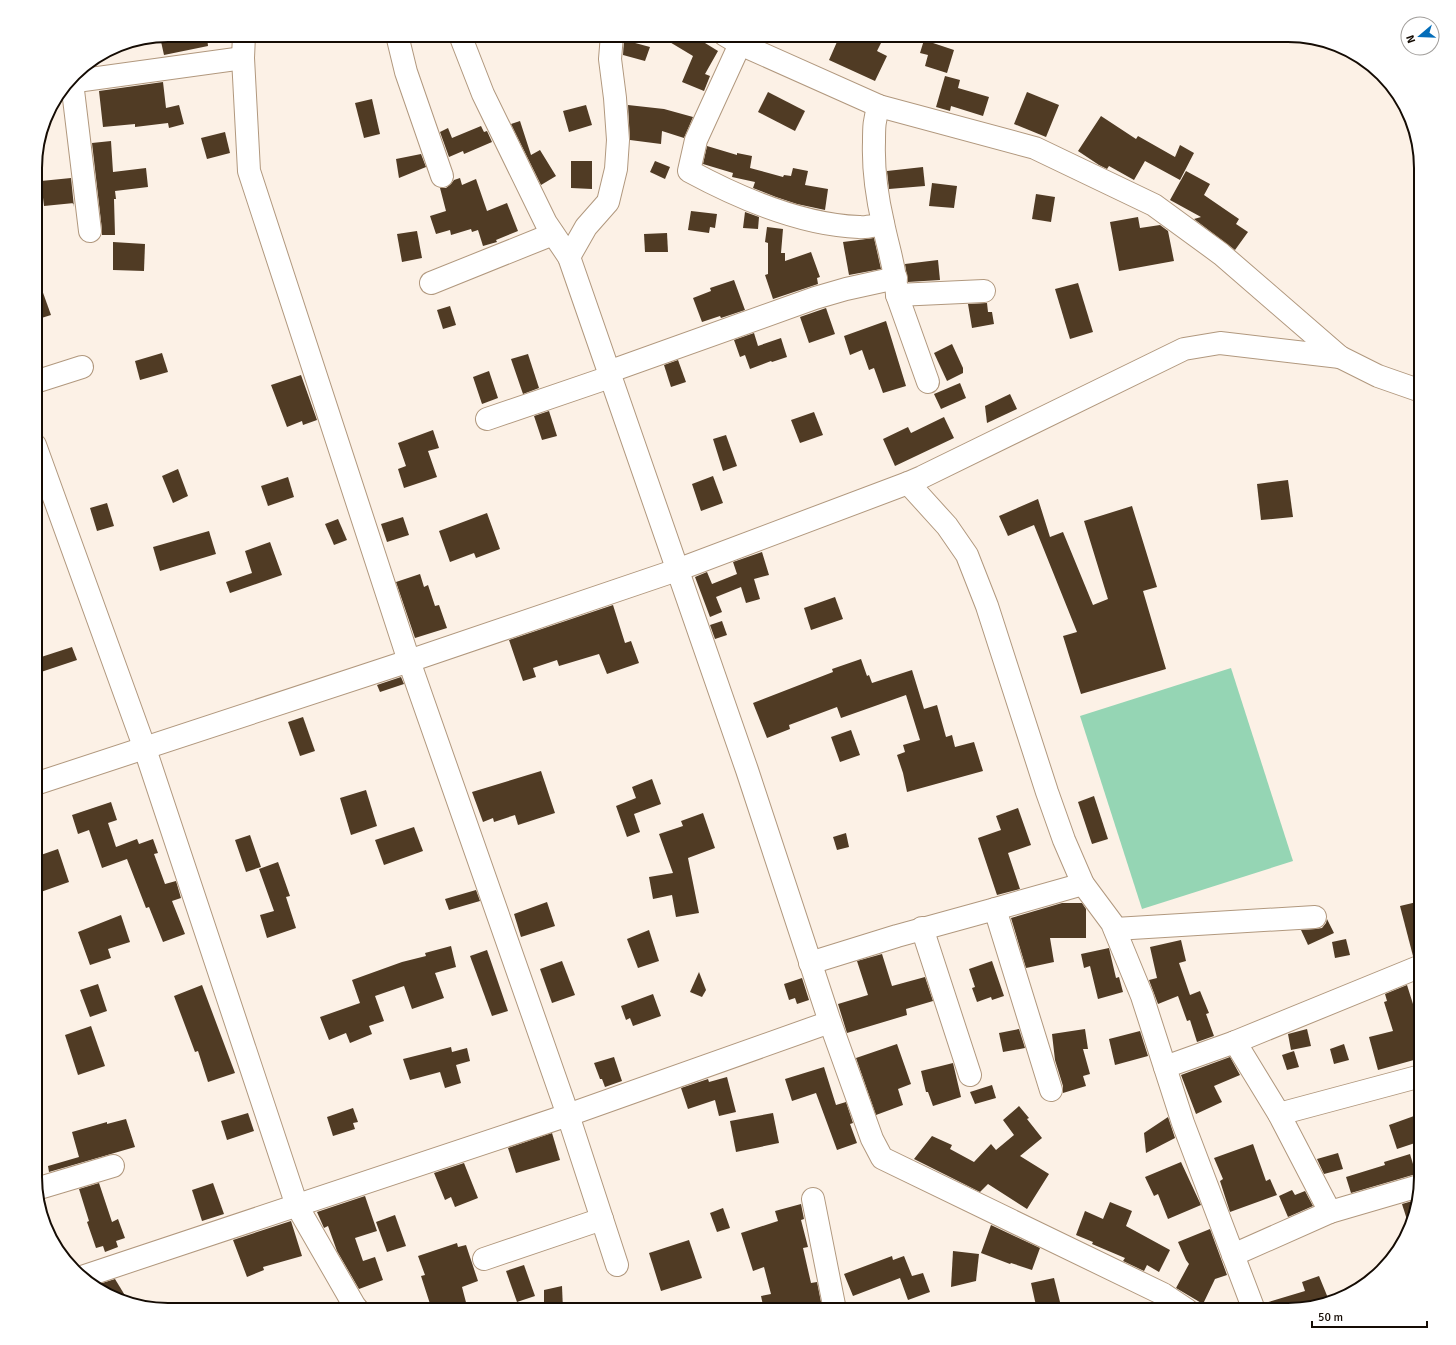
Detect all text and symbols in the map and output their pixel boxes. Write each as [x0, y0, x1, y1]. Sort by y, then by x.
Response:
north arrow [1400, 16, 1440, 56]
text: N [1404, 33, 1418, 45]
scale bar [1312, 1303, 1427, 1329]
text: 50 m [1318, 1310, 1343, 1325]

